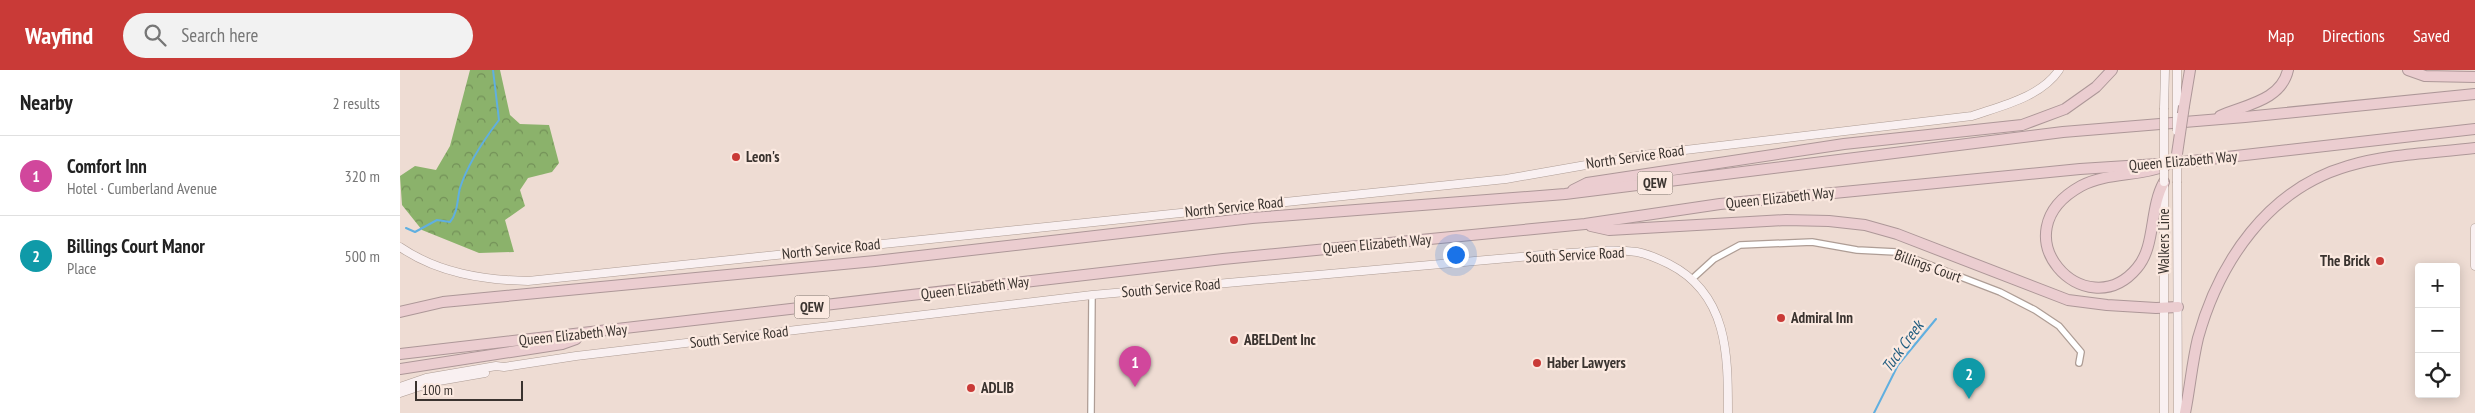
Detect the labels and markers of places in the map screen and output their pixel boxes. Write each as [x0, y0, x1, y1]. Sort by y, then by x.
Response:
place label: Leon's [746, 147, 779, 166]
marker: Leon's [730, 151, 742, 163]
place label: The Brick [2320, 251, 2371, 270]
marker: The Brick [2374, 255, 2386, 267]
place label: Admiral Inn [1790, 308, 1853, 327]
marker: Admiral Inn [1775, 312, 1787, 324]
place label: ABELDent Inc [1243, 330, 1317, 349]
marker: ABELDent Inc [1228, 334, 1240, 346]
pin: 1 [1119, 346, 1151, 387]
place label: Haber Lawyers [1547, 353, 1626, 372]
marker: Haber Lawyers [1531, 357, 1543, 369]
pin: 2 [1953, 358, 1985, 399]
place label: ADLIB [980, 378, 1014, 397]
marker: ADLIB [965, 382, 977, 394]

